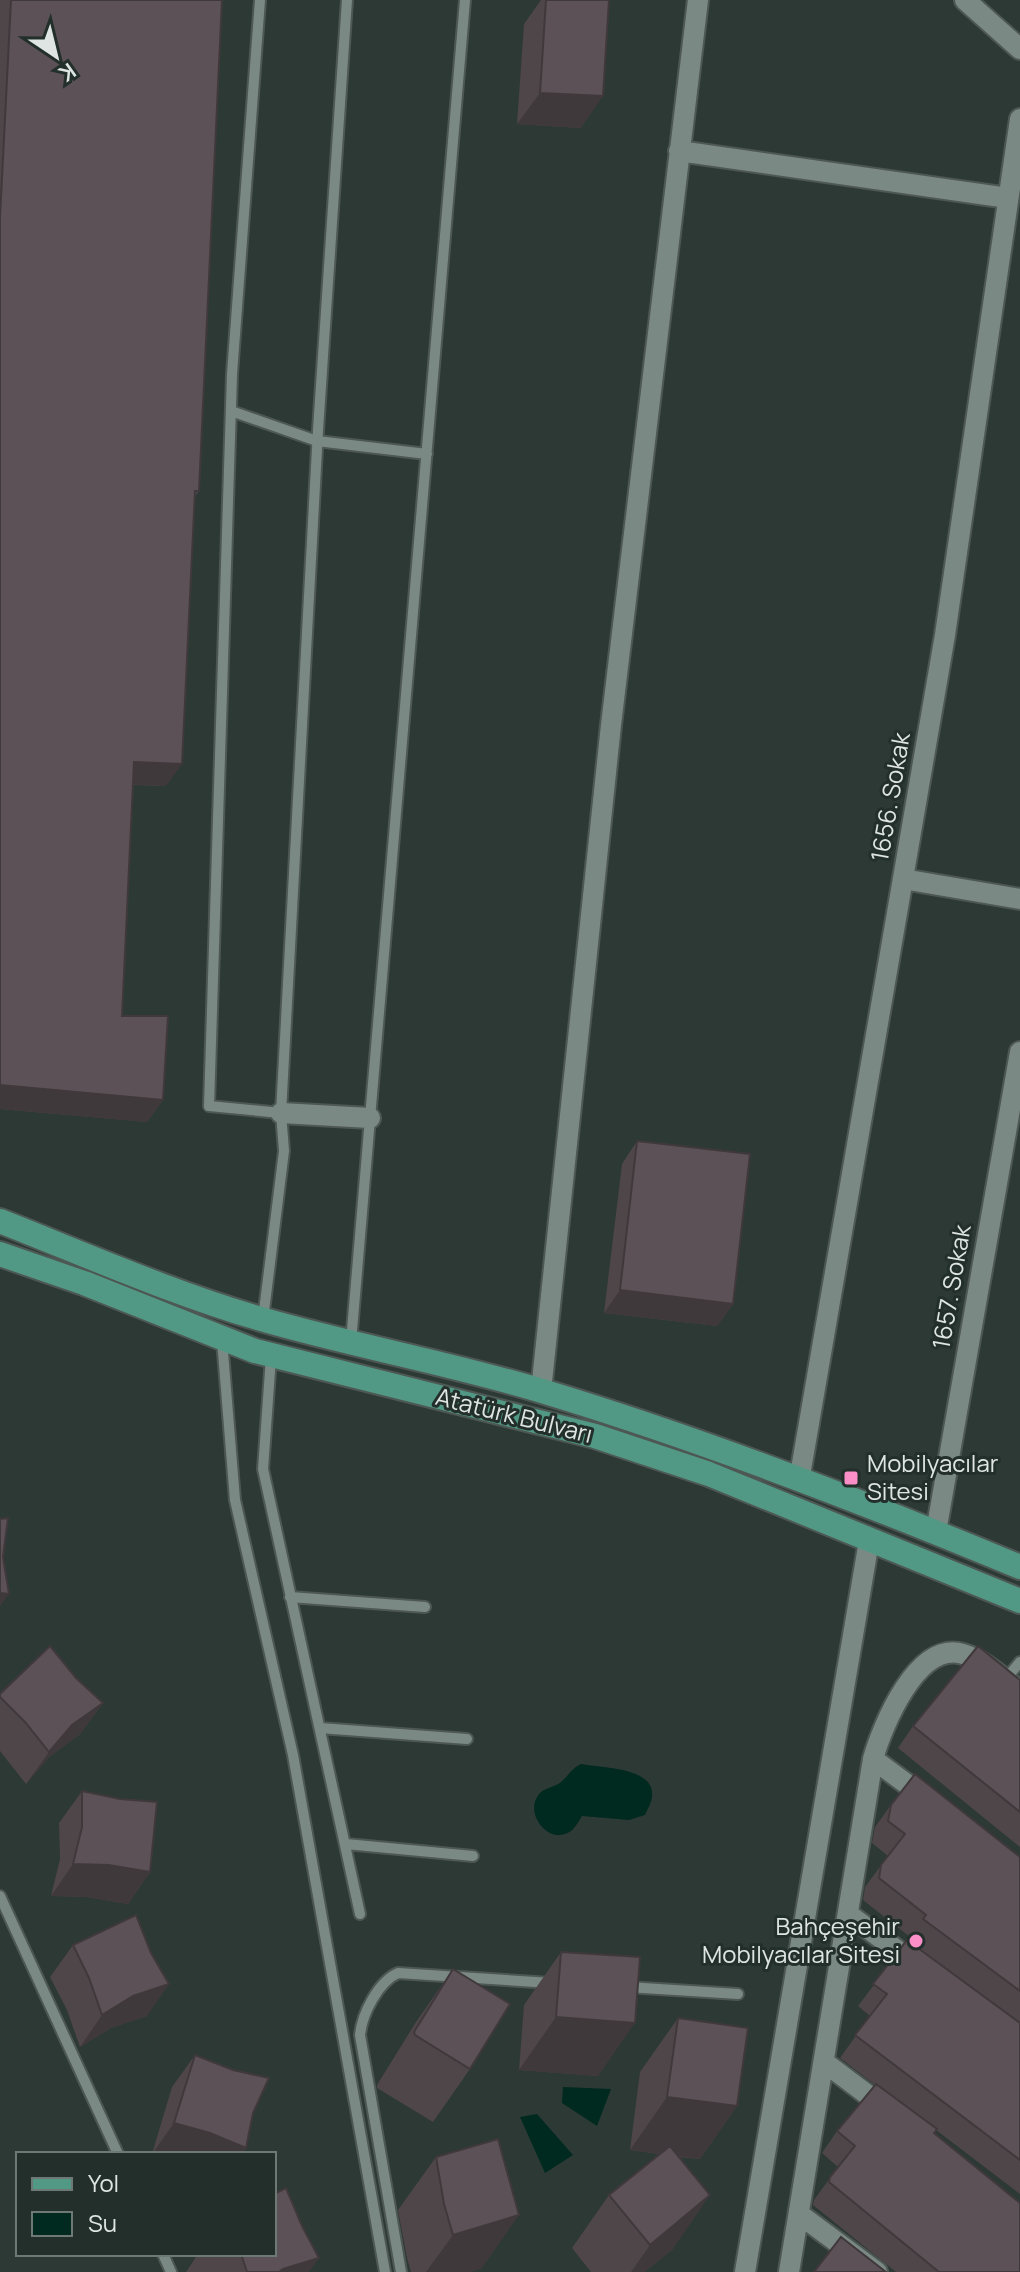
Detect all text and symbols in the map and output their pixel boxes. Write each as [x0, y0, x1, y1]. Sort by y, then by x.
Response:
north arrow [16, 16, 96, 96]
text: K [52, 56, 82, 89]
street label: 1656. Sokak [862, 729, 917, 864]
street label: 1657. Sokak [923, 1221, 978, 1351]
street label: Atatürk Bulvarı [432, 1379, 596, 1450]
place label: Mobilyacılar Sitesi [867, 1446, 999, 1507]
marker: Mobilyacılar Sitesi [842, 1469, 860, 1487]
place label: Bahçeşehir Mobilyacılar Sitesi [702, 1909, 900, 1970]
marker: Bahçeşehir Mobilyacılar Sitesi [907, 1932, 925, 1950]
legend [16, 2152, 276, 2256]
text: Yol [88, 2166, 119, 2199]
text: Su [88, 2206, 117, 2239]

